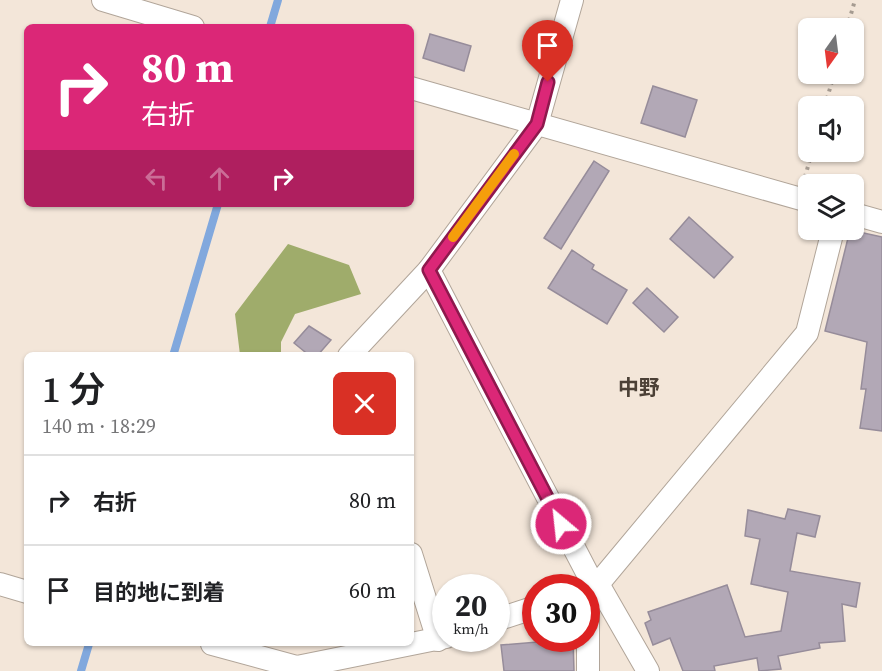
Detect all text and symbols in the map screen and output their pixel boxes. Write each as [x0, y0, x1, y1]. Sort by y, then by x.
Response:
north arrow [798, 18, 864, 84]
map controls [798, 18, 864, 240]
pin [522, 20, 573, 82]
icon: arrive [531, 29, 564, 62]
text: 80 m [141, 38, 234, 96]
icon: right [42, 48, 120, 126]
text: 右折 [141, 96, 195, 133]
button: sound [798, 96, 864, 162]
icon: left [140, 162, 173, 195]
icon: ahead [203, 162, 236, 195]
icon: right [266, 162, 299, 195]
button: layers [798, 174, 864, 240]
text: 1 分 [42, 365, 105, 414]
button: close [333, 372, 396, 435]
district label: 中野 [618, 373, 660, 402]
text: 140 m · 18:29 [42, 412, 156, 440]
icon: right [42, 484, 75, 517]
text: 80 m [349, 485, 396, 515]
text: 右折 [93, 487, 137, 517]
position arrow [529, 492, 593, 556]
icon: arrive [42, 574, 75, 607]
speed limit sign: 30 [522, 574, 600, 652]
text: 60 m [349, 575, 396, 605]
text: 目的地に到着 [93, 577, 225, 607]
text: 20 [455, 585, 487, 626]
text: km/h [453, 618, 489, 639]

